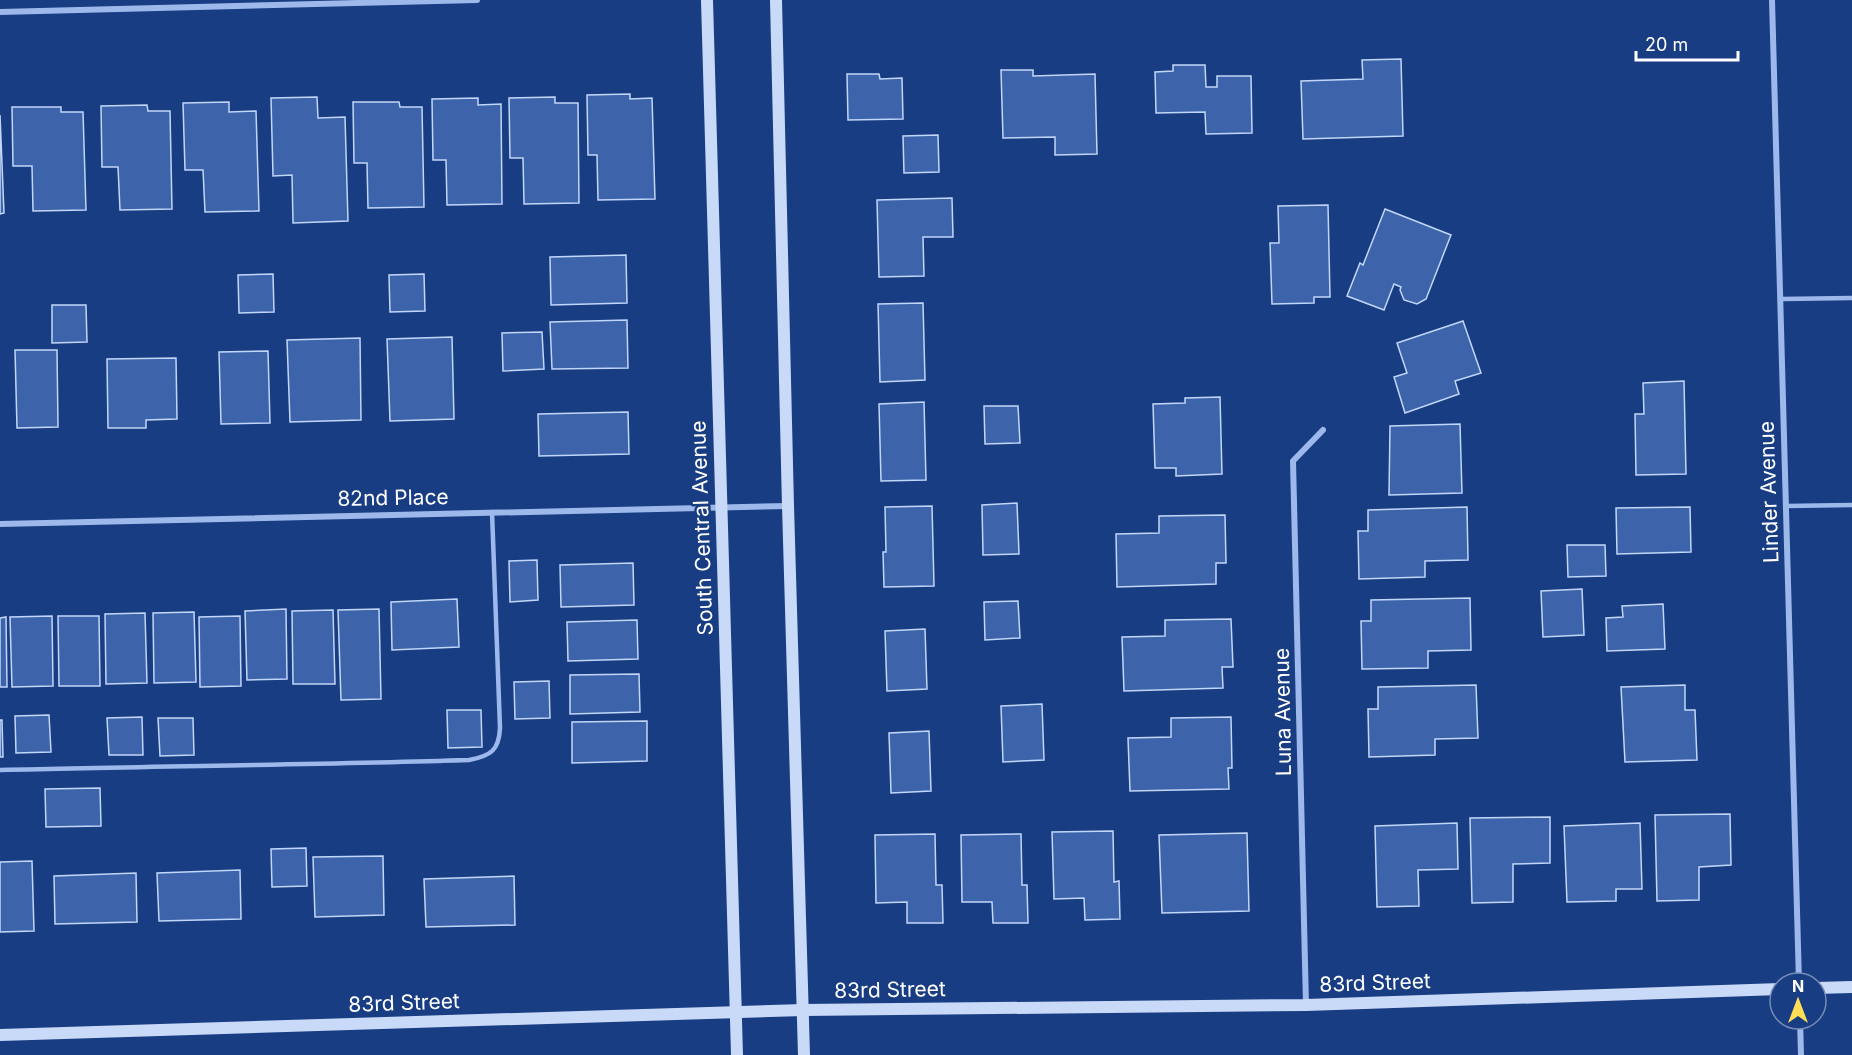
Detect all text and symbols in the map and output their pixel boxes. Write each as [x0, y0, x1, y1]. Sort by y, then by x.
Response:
scale bar [1636, 24, 1738, 62]
text: 20 m [1645, 34, 1688, 55]
street label: South Central Avenue [685, 420, 718, 636]
street label: Linder Avenue [1754, 421, 1783, 563]
street label: 82nd Place [337, 484, 449, 511]
street label: Luna Avenue [1269, 648, 1296, 776]
street label: 83rd Street [1319, 968, 1431, 997]
north arrow [1768, 971, 1828, 1031]
street label: 83rd Street [834, 976, 946, 1003]
text: N [1792, 976, 1804, 996]
street label: 83rd Street [348, 988, 460, 1017]

